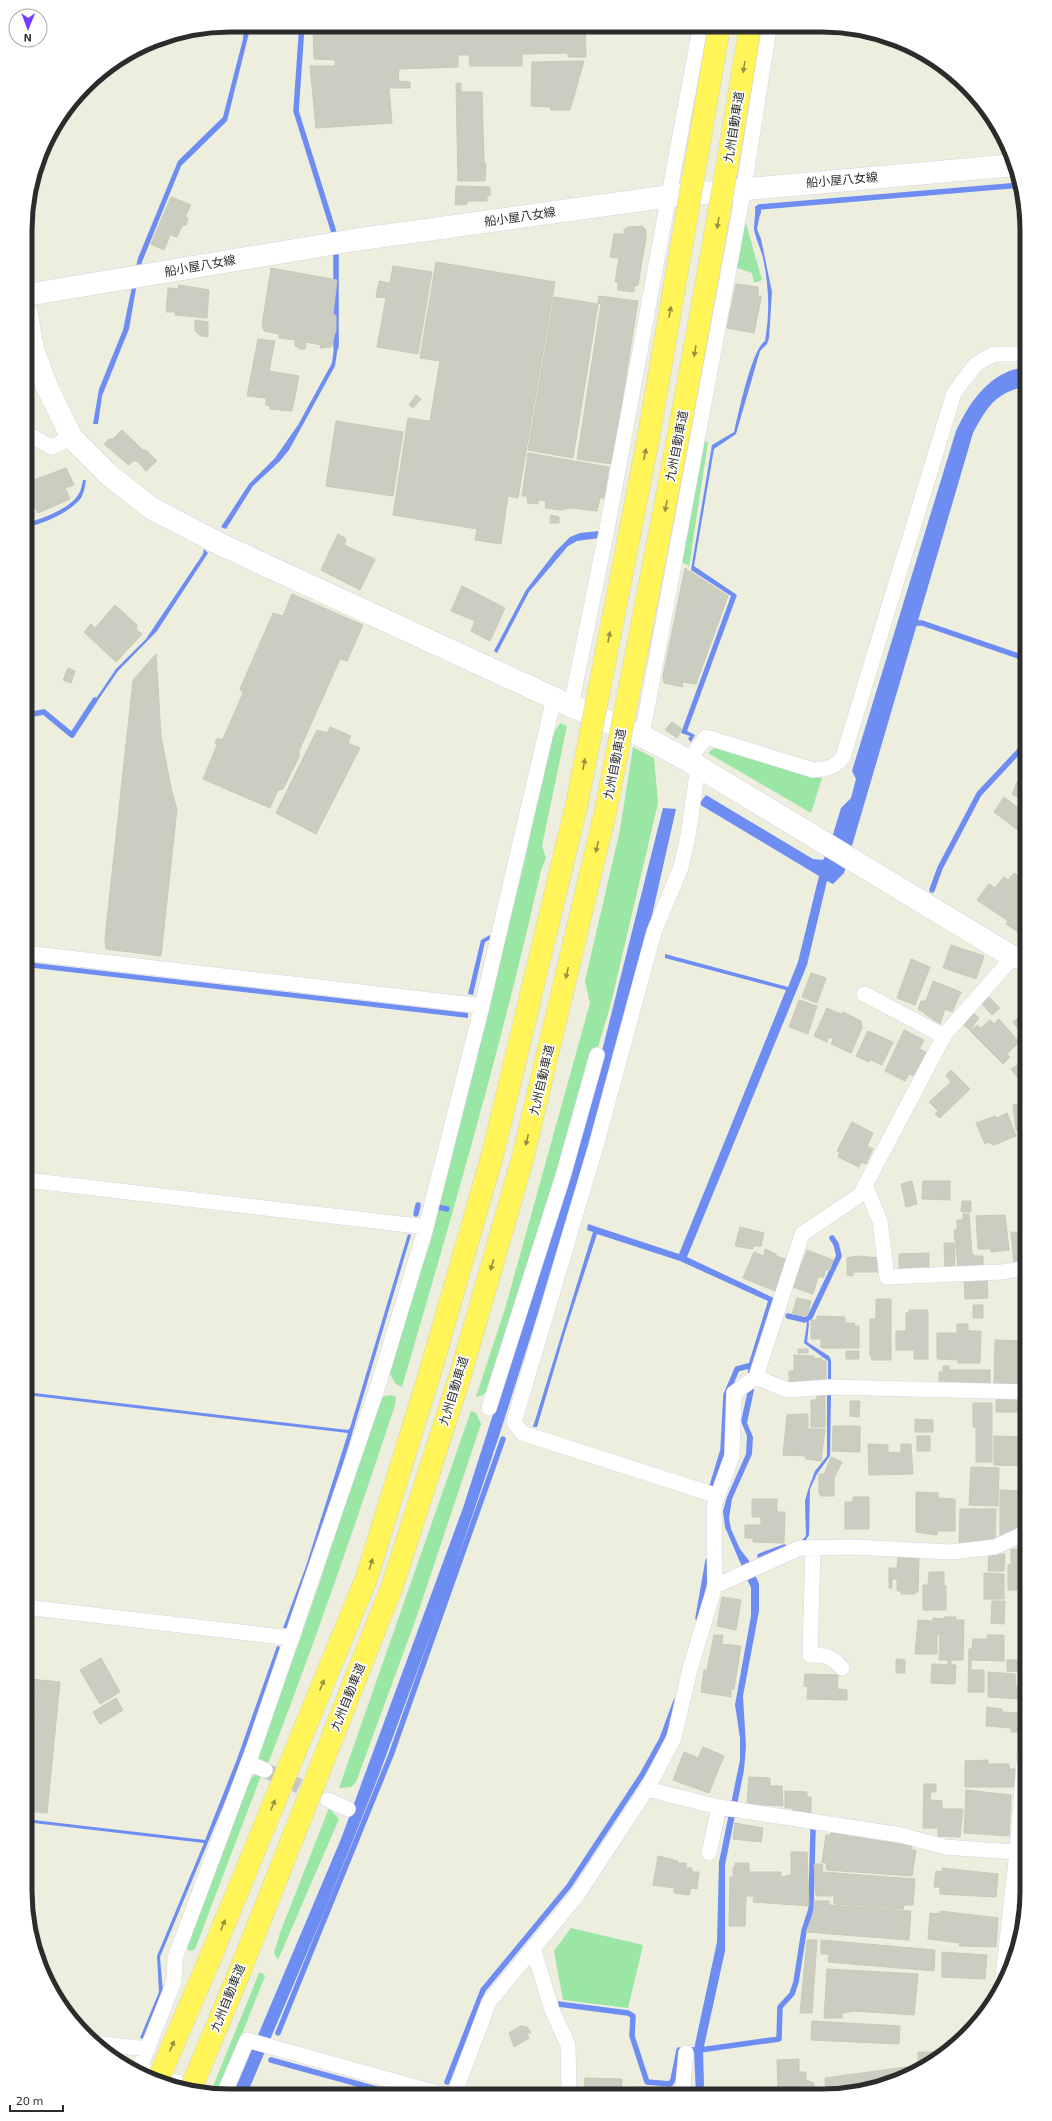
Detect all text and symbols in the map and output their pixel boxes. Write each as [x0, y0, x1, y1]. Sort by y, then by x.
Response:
north arrow [8, 8, 48, 48]
text: N [24, 32, 32, 45]
one-way arrow [740, 61, 746, 73]
street label: 九州自動車道 [720, 90, 746, 164]
street label: 船小屋八女線 [805, 169, 878, 189]
street label: 船小屋八女線 [483, 204, 556, 228]
one-way arrow [715, 217, 721, 229]
street label: 船小屋八女線 [163, 252, 237, 278]
one-way arrow [667, 306, 673, 318]
one-way arrow [691, 344, 697, 357]
street label: 九州自動車道 [662, 409, 690, 482]
one-way arrow [642, 448, 648, 460]
one-way arrow [662, 500, 668, 512]
one-way arrow [607, 631, 613, 643]
street label: 九州自動車道 [600, 727, 628, 800]
one-way arrow [582, 758, 588, 770]
one-way arrow [594, 841, 600, 853]
one-way arrow [564, 967, 570, 979]
street label: 九州自動車道 [526, 1043, 556, 1116]
one-way arrow [524, 1135, 530, 1147]
one-way arrow [489, 1260, 495, 1272]
street label: 九州自動車道 [436, 1354, 470, 1427]
one-way arrow [368, 1558, 374, 1570]
street label: 九州自動車道 [327, 1661, 367, 1733]
one-way arrow [320, 1678, 326, 1690]
one-way arrow [270, 1799, 276, 1810]
one-way arrow [221, 1919, 227, 1931]
street label: 九州自動車道 [207, 1962, 247, 2034]
one-way arrow [170, 2040, 176, 2052]
scale bar [10, 2087, 63, 2113]
text: 20 m [16, 2093, 43, 2107]

